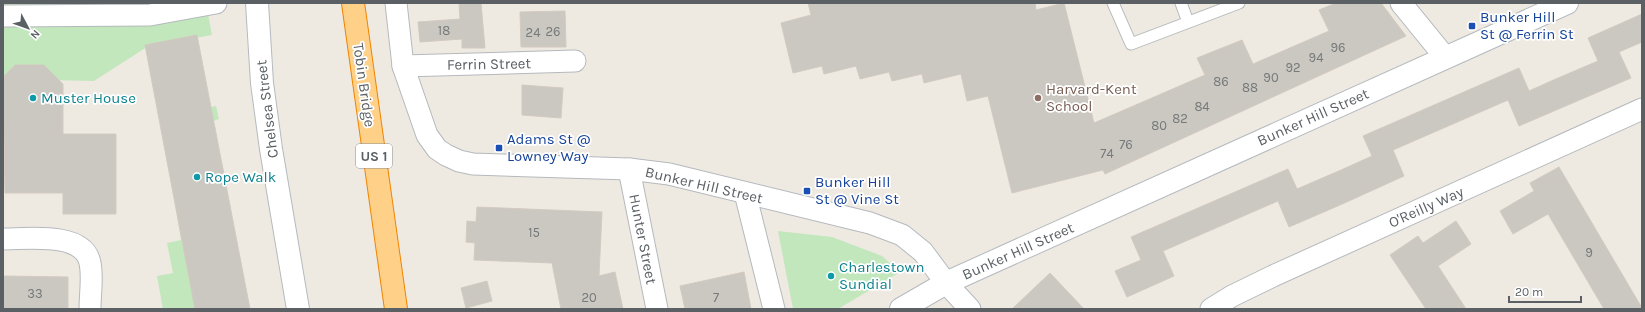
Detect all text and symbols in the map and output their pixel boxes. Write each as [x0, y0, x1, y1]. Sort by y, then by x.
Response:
north arrow [8, 8, 48, 48]
place label: Bunker Hill St @ Ferrin St [1480, 8, 1574, 43]
marker: Bunker Hill St @ Ferrin St [1467, 21, 1477, 31]
house number: 18 [438, 23, 450, 38]
house number: 26 [546, 24, 560, 39]
house number: 24 [526, 25, 540, 40]
text: N [28, 27, 43, 41]
house number: 96 [1331, 40, 1345, 55]
street label: Tobin Bridge [349, 42, 379, 128]
house number: 94 [1309, 50, 1323, 65]
street label: Ferrin Street [447, 54, 532, 74]
street label: Chelsea Street [252, 59, 282, 159]
house number: 92 [1285, 60, 1301, 75]
house number: 90 [1263, 70, 1279, 85]
house number: 86 [1213, 74, 1229, 89]
place label: Harvard-Kent School [1046, 80, 1137, 115]
house number: 88 [1242, 80, 1258, 95]
street label: Bunker Hill Street [1254, 84, 1372, 150]
place label: Muster House [41, 89, 136, 107]
marker: Muster House [28, 93, 38, 103]
marker: Harvard-Kent School [1033, 93, 1043, 103]
house number: 84 [1194, 99, 1210, 114]
house number: 82 [1172, 111, 1188, 126]
house number: 80 [1151, 118, 1167, 133]
place label: Adams St @ Lowney Way [507, 130, 591, 165]
house number: 76 [1119, 137, 1133, 152]
marker: Adams St @ Lowney Way [494, 143, 504, 153]
road number: US 1 [356, 144, 392, 168]
house number: 74 [1100, 146, 1114, 161]
street label: Bunker Hill Street [643, 163, 765, 207]
place label: Rope Walk [205, 168, 276, 186]
marker: Rope Walk [192, 172, 202, 182]
place label: Bunker Hill St @ Vine St [815, 173, 899, 208]
street label: O'Reilly Way [1386, 182, 1466, 232]
marker: Bunker Hill St @ Vine St [802, 186, 812, 196]
street label: Hunter Street [625, 192, 661, 286]
street label: Bunker Hill Street [959, 218, 1077, 284]
house number: 15 [528, 225, 540, 240]
house number: 9 [1585, 245, 1593, 260]
place label: Charlestown Sundial [839, 258, 924, 293]
marker: Charlestown Sundial [826, 271, 836, 281]
scale bar [1509, 278, 1581, 304]
text: 20 m [1515, 285, 1543, 299]
house number: 33 [27, 286, 43, 301]
house number: 20 [581, 290, 597, 305]
house number: 7 [713, 290, 719, 305]

